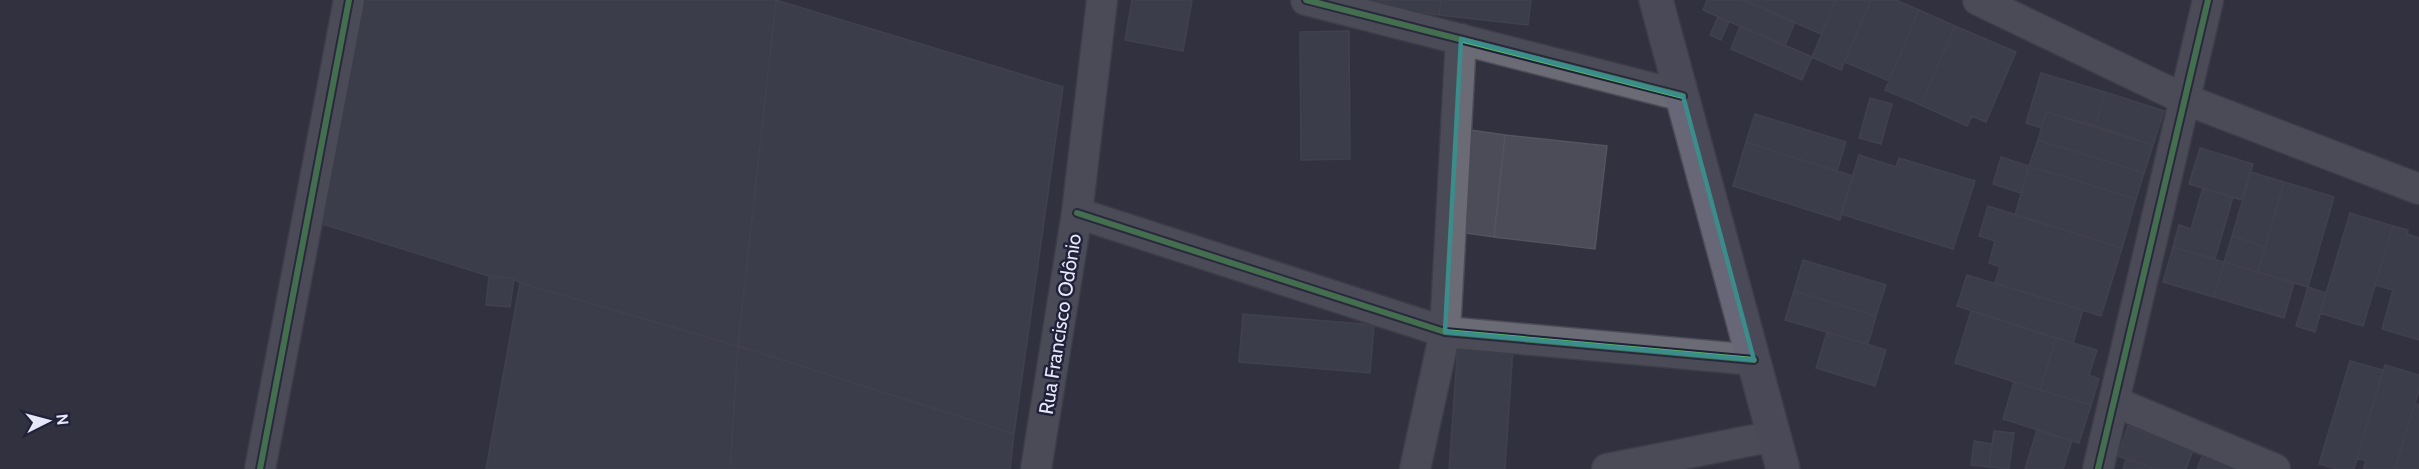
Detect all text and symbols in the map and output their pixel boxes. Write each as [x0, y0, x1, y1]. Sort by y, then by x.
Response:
street label: Rua Francisco Odônio [1034, 232, 1086, 416]
north arrow [18, 391, 78, 451]
text: N [52, 413, 72, 426]

